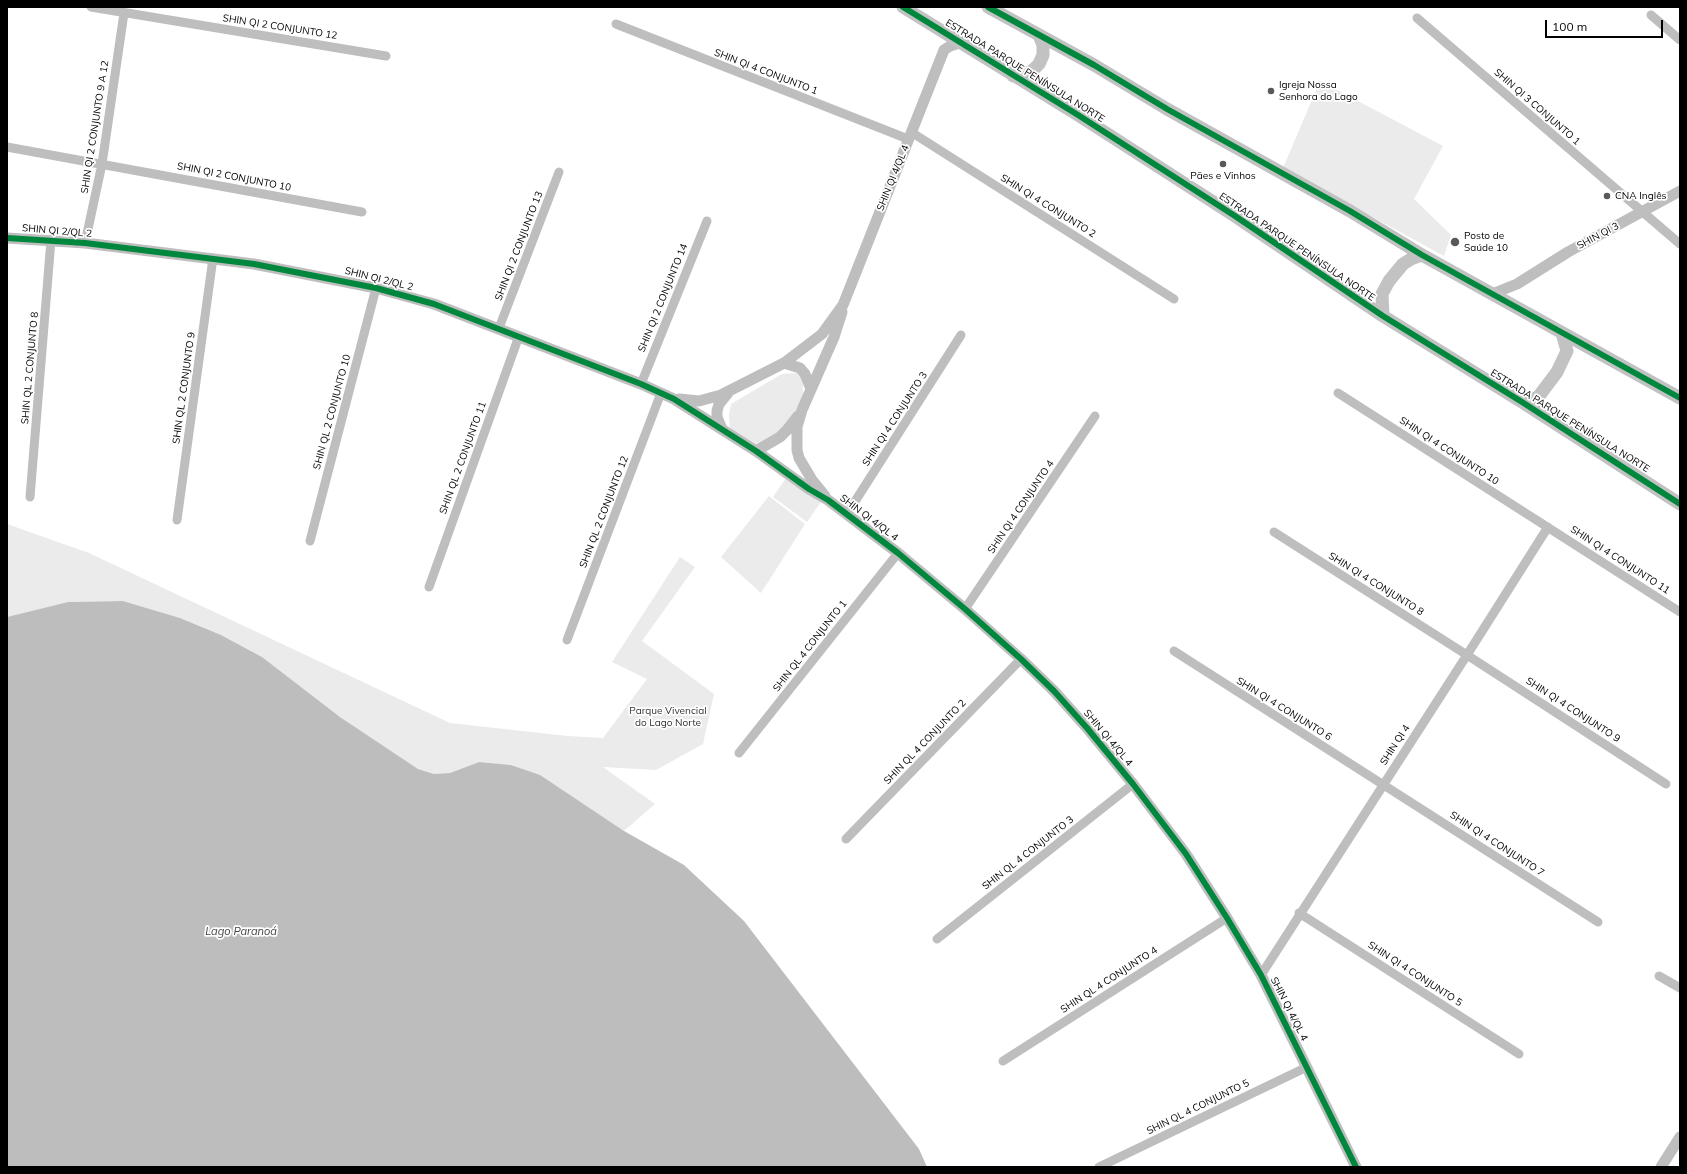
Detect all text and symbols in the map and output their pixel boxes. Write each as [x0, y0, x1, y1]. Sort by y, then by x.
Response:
street label: SHIN QI 2 CONJUNTO 12 [222, 12, 338, 42]
scale bar [1547, 12, 1665, 38]
street label: ESTRADA PARQUE PENÍNSULA NORTE [943, 17, 1107, 125]
text: 100 m [1552, 19, 1587, 34]
street label: SHIN QI 4 CONJUNTO 1 [713, 47, 819, 97]
street label: SHIN QI 2 CONJUNTO 9 A 12 [79, 60, 111, 194]
street label: SHIN QI 3 CONJUNTO 1 [1492, 66, 1582, 148]
place label: Igreja Nossa Senhora do Lago [1279, 79, 1358, 102]
marker: Igreja Nossa Senhora do Lago [1266, 86, 1276, 96]
street label: SHIN QI 4/QL 4 [874, 143, 912, 213]
marker: Pães e Vinhos [1218, 159, 1228, 169]
street label: SHIN QI 2 CONJUNTO 10 [176, 160, 292, 194]
place label: Pães e Vinhos [1190, 170, 1256, 182]
street label: SHIN QI 4 CONJUNTO 2 [998, 172, 1098, 240]
street label: SHIN QI 2 CONJUNTO 13 [493, 190, 545, 302]
street label: ESTRADA PARQUE PENÍNSULA NORTE [1217, 190, 1377, 304]
place label: CNA Inglês [1615, 190, 1667, 202]
marker: CNA Inglês [1602, 191, 1612, 201]
street label: SHIN QI 3 [1575, 220, 1621, 252]
street label: SHIN QI 2/QL 2 [22, 222, 92, 240]
place label: Posto de Saúde 10 [1464, 230, 1508, 254]
marker: Posto de Saúde 10 [1449, 236, 1461, 248]
street label: SHIN QI 2 CONJUNTO 14 [636, 242, 690, 354]
street label: SHIN QI 2/QL 2 [344, 265, 414, 293]
street label: SHIN QL 2 CONJUNTO 8 [19, 311, 41, 425]
street label: SHIN QL 2 CONJUNTO 9 [170, 331, 198, 445]
street label: SHIN QL 2 CONJUNTO 10 [311, 353, 353, 471]
street label: ESTRADA PARQUE PENÍNSULA NORTE [1488, 367, 1652, 475]
street label: SHIN QI 4 CONJUNTO 3 [860, 370, 930, 468]
street label: SHIN QL 2 CONJUNTO 11 [437, 400, 489, 516]
street label: SHIN QI 4 CONJUNTO 10 [1397, 414, 1501, 488]
street label: SHIN QL 2 CONJUNTO 12 [577, 454, 631, 570]
street label: SHIN QI 4 CONJUNTO 4 [985, 458, 1057, 556]
street label: SHIN QI 4/QL 4 [837, 492, 901, 544]
street label: SHIN QI 4 CONJUNTO 11 [1568, 523, 1672, 597]
street label: SHIN QI 4 CONJUNTO 8 [1326, 550, 1426, 618]
street label: SHIN QL 4 CONJUNTO 1 [771, 598, 849, 694]
street label: SHIN QI 4 CONJUNTO 6 [1234, 675, 1334, 743]
street label: SHIN QI 4 CONJUNTO 9 [1524, 675, 1622, 745]
street label: SHIN QL 4 CONJUNTO 2 [882, 697, 968, 787]
park label: Parque Vivencial do Lago Norte [629, 705, 707, 728]
street label: SHIN QI 4/QL 4 [1081, 707, 1135, 769]
street label: SHIN QI 4 [1378, 723, 1412, 767]
street label: SHIN QI 4 CONJUNTO 7 [1448, 809, 1546, 879]
street label: SHIN QL 4 CONJUNTO 3 [980, 814, 1076, 892]
water label: Lago Paranoá [205, 925, 277, 939]
street label: SHIN QI 4 CONJUNTO 5 [1366, 939, 1464, 1009]
street label: SHIN QL 4 CONJUNTO 4 [1058, 944, 1160, 1016]
street label: SHIN QI 4/QL 4 [1268, 975, 1310, 1043]
street label: SHIN QL 4 CONJUNTO 5 [1145, 1077, 1251, 1137]

